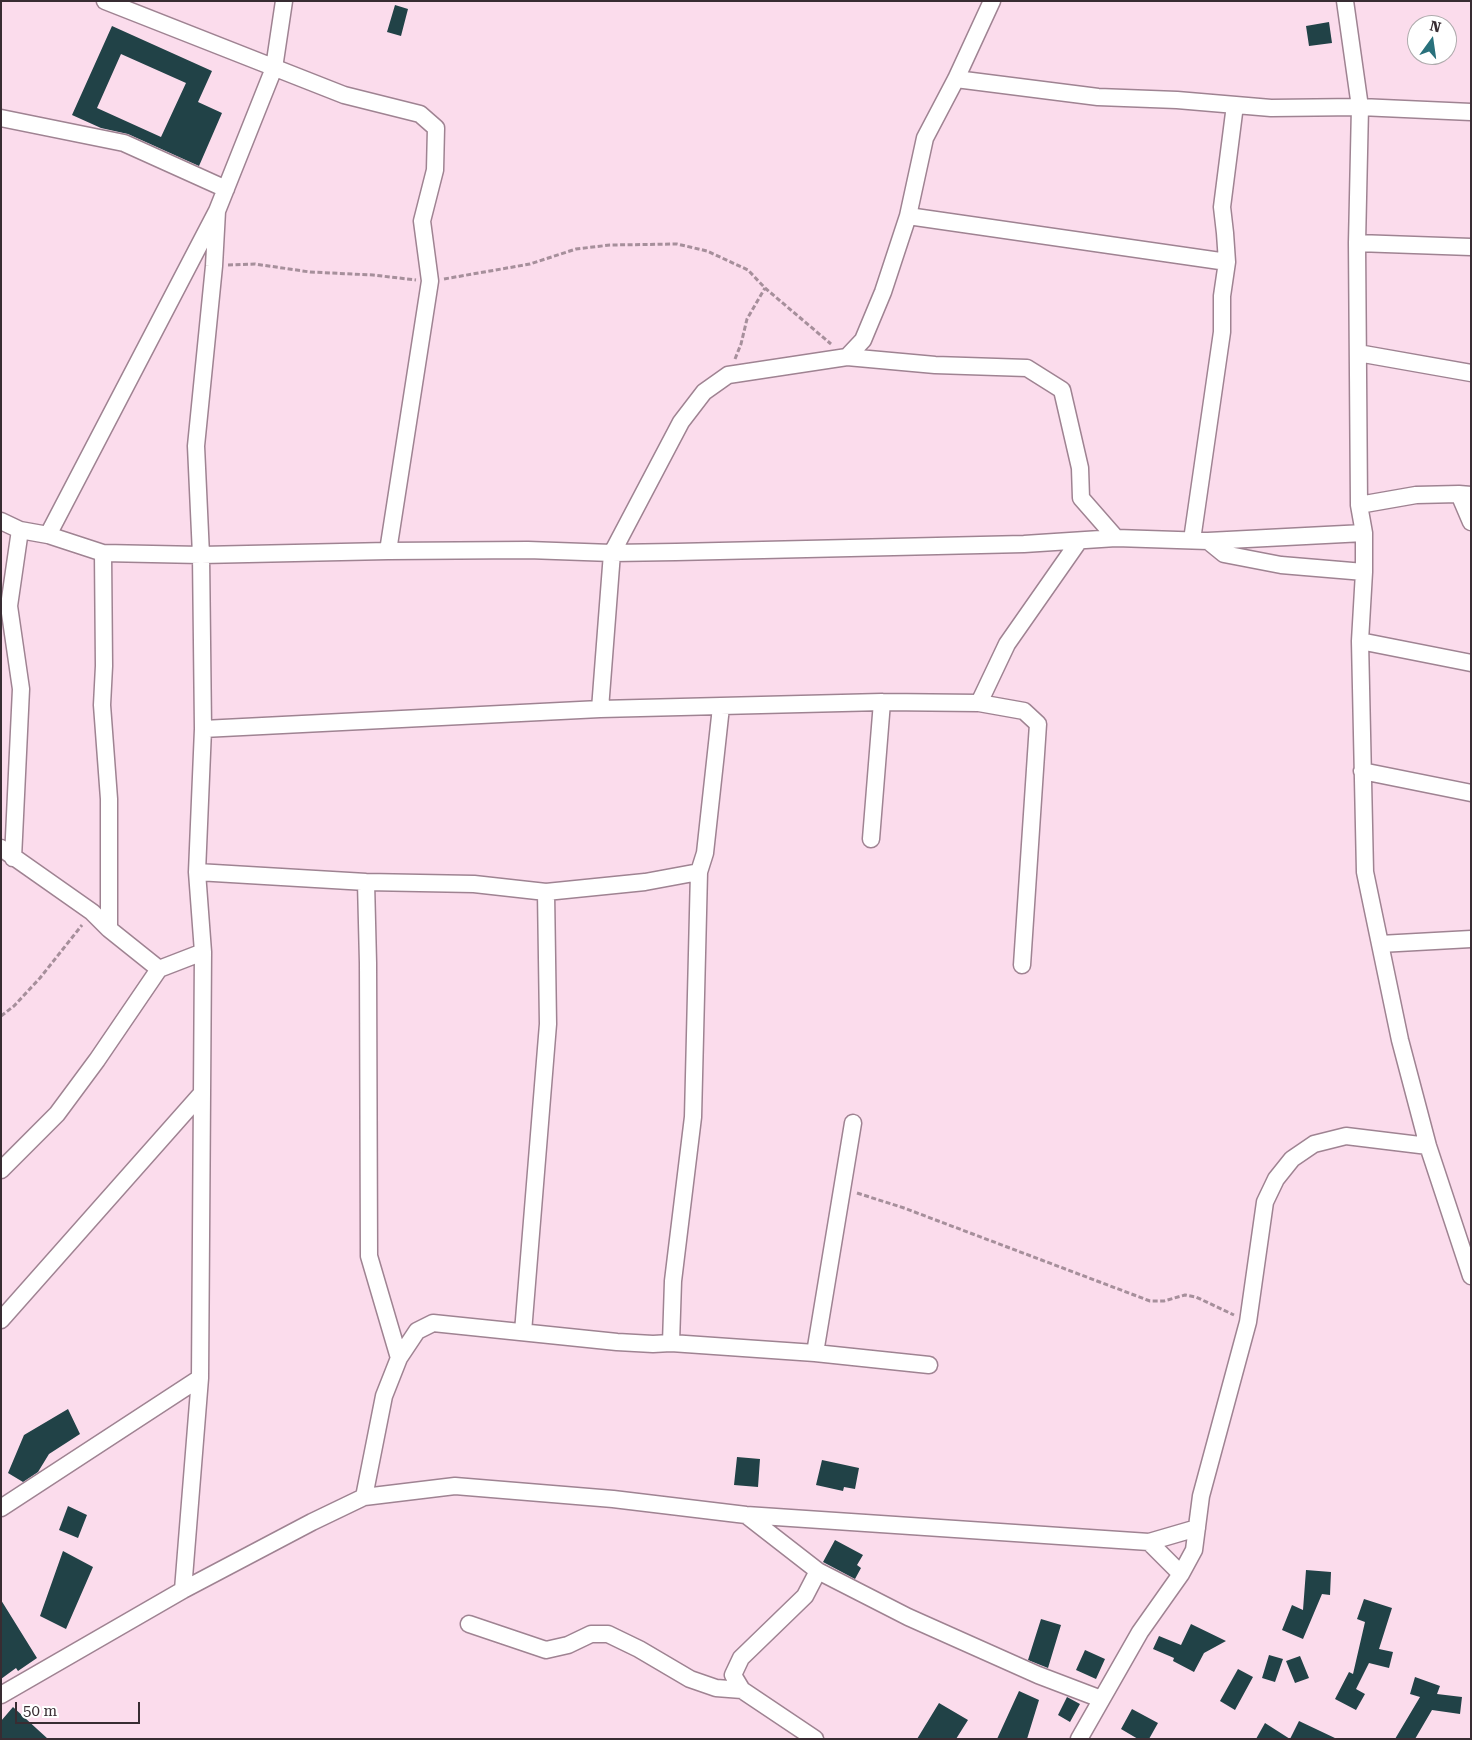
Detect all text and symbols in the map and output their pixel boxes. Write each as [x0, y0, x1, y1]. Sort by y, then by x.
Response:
north arrow [1407, 15, 1457, 65]
text: N [1428, 17, 1443, 35]
scale bar [18, 1692, 142, 1724]
text: 50 m [23, 1702, 57, 1720]

